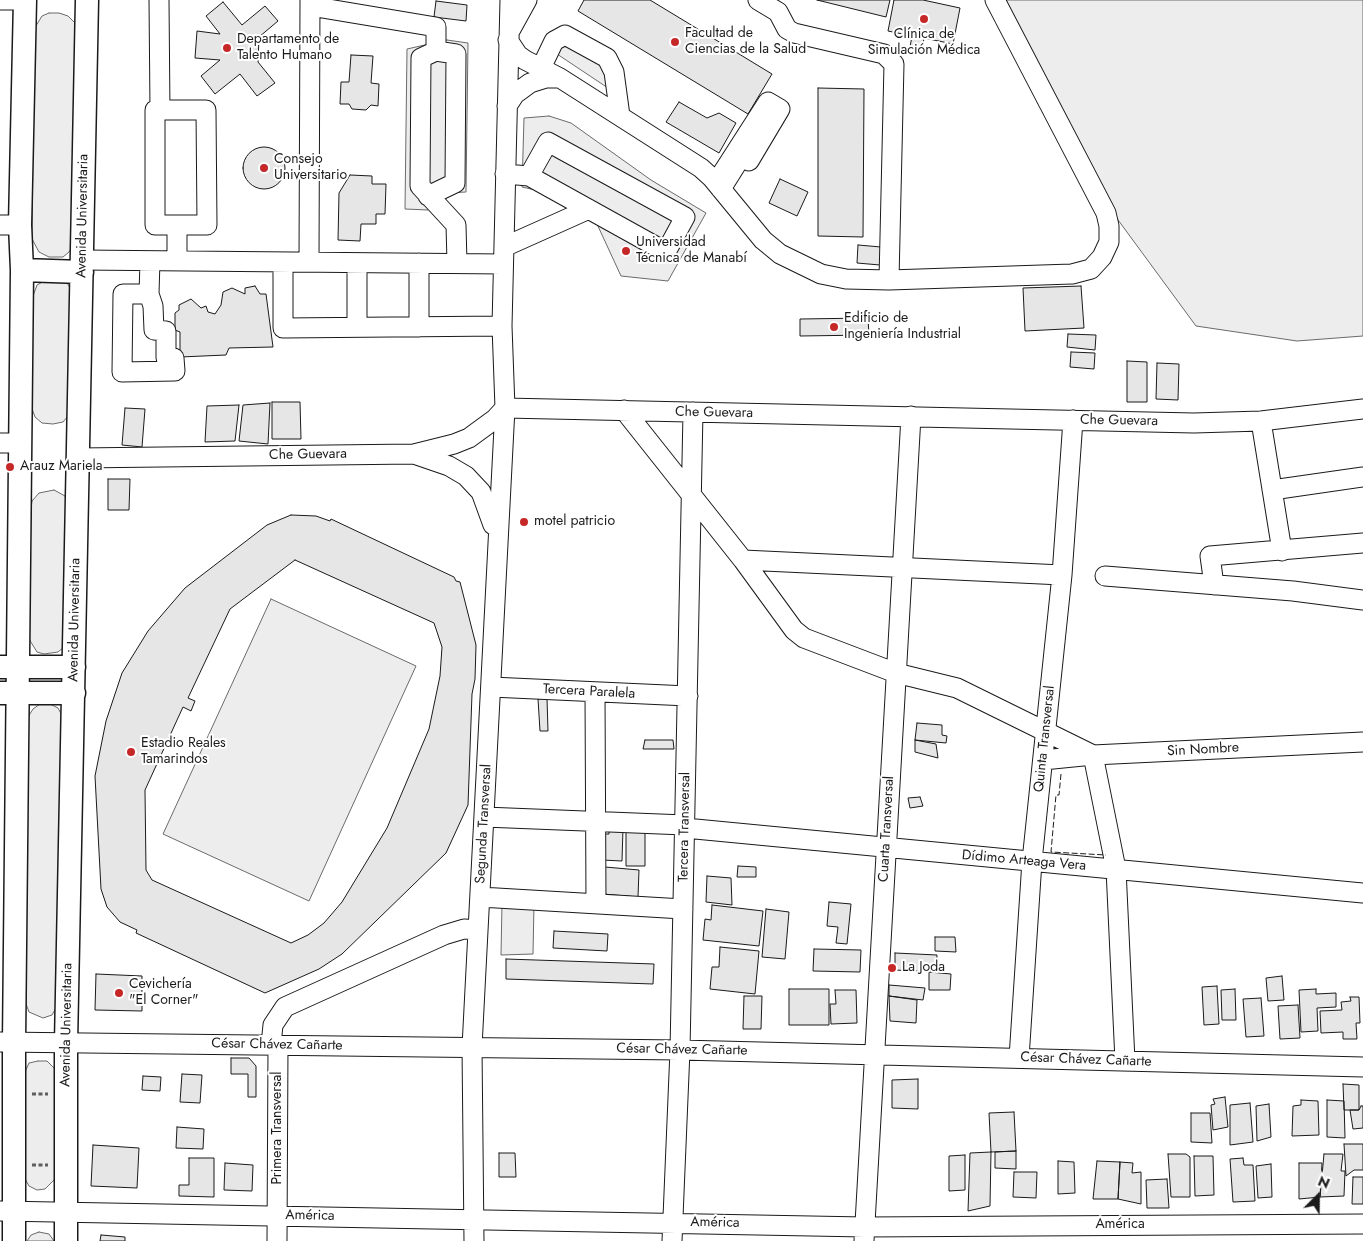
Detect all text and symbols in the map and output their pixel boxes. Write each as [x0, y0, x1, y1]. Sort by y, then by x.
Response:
marker: Clínica de Simulación Médica [918, 13, 930, 25]
place label: Facultad de Ciencias de la Salud [685, 26, 806, 58]
place label: Clínica de Simulación Médica [868, 27, 980, 59]
place label: Departamento de Talento Humano [237, 32, 339, 64]
marker: Facultad de Ciencias de la Salud [669, 36, 681, 48]
marker: Departamento de Talento Humano [221, 42, 233, 54]
place label: Consejo Universitario [274, 152, 347, 184]
street label: Avenida Universitaria [74, 154, 92, 278]
marker: Consejo Universitario [258, 162, 270, 174]
place label: Universidad Técnica de Manabí [636, 235, 747, 268]
marker: Universidad Técnica de Manabí [620, 245, 632, 257]
place label: Edificio de Ingeniería Industrial [844, 311, 961, 344]
marker: Edificio de Ingeniería Industrial [828, 321, 840, 333]
street label: Che Guevara [675, 404, 753, 422]
street label: Che Guevara [1080, 412, 1158, 430]
street label: Che Guevara [269, 446, 347, 464]
place label: Arauz Mariela [20, 459, 102, 475]
marker: Arauz Mariela [4, 461, 16, 473]
place label: motel patricio [534, 514, 615, 530]
marker: motel patricio [518, 516, 530, 528]
street label: Avenida Universitaria [66, 558, 84, 682]
street label: Tercera Paralela [542, 681, 636, 703]
street label: Quinta Transversal [1031, 685, 1059, 793]
place label: Estadio Reales Tamarindos [141, 736, 226, 769]
street label: Sin Nombre [1167, 740, 1239, 760]
marker: Estadio Reales Tamarindos [125, 746, 137, 758]
street label: Segunda Transversal [472, 764, 496, 884]
street label: Tercera Transversal [676, 772, 694, 882]
street label: Cuarta Transversal [876, 776, 898, 882]
street label: Dídimo Arteaga Vera [961, 847, 1087, 875]
place label: La Joda [902, 960, 945, 976]
marker: La Joda [886, 962, 898, 974]
street label: Avenida Universitaria [58, 963, 76, 1087]
place label: Cevichería "El Corner" [129, 977, 199, 1010]
marker: Cevichería "El Corner" [113, 987, 125, 999]
street label: César Chávez Cañarte [211, 1035, 343, 1055]
street label: César Chávez Cañarte [616, 1040, 748, 1060]
street label: César Chávez Cañarte [1020, 1049, 1152, 1071]
street label: Primera Transversal [270, 1071, 286, 1185]
north arrow [1293, 1171, 1343, 1221]
text: N [1315, 1171, 1333, 1194]
street label: América [285, 1207, 335, 1225]
street label: América [690, 1214, 740, 1232]
street label: América [1095, 1217, 1145, 1233]

